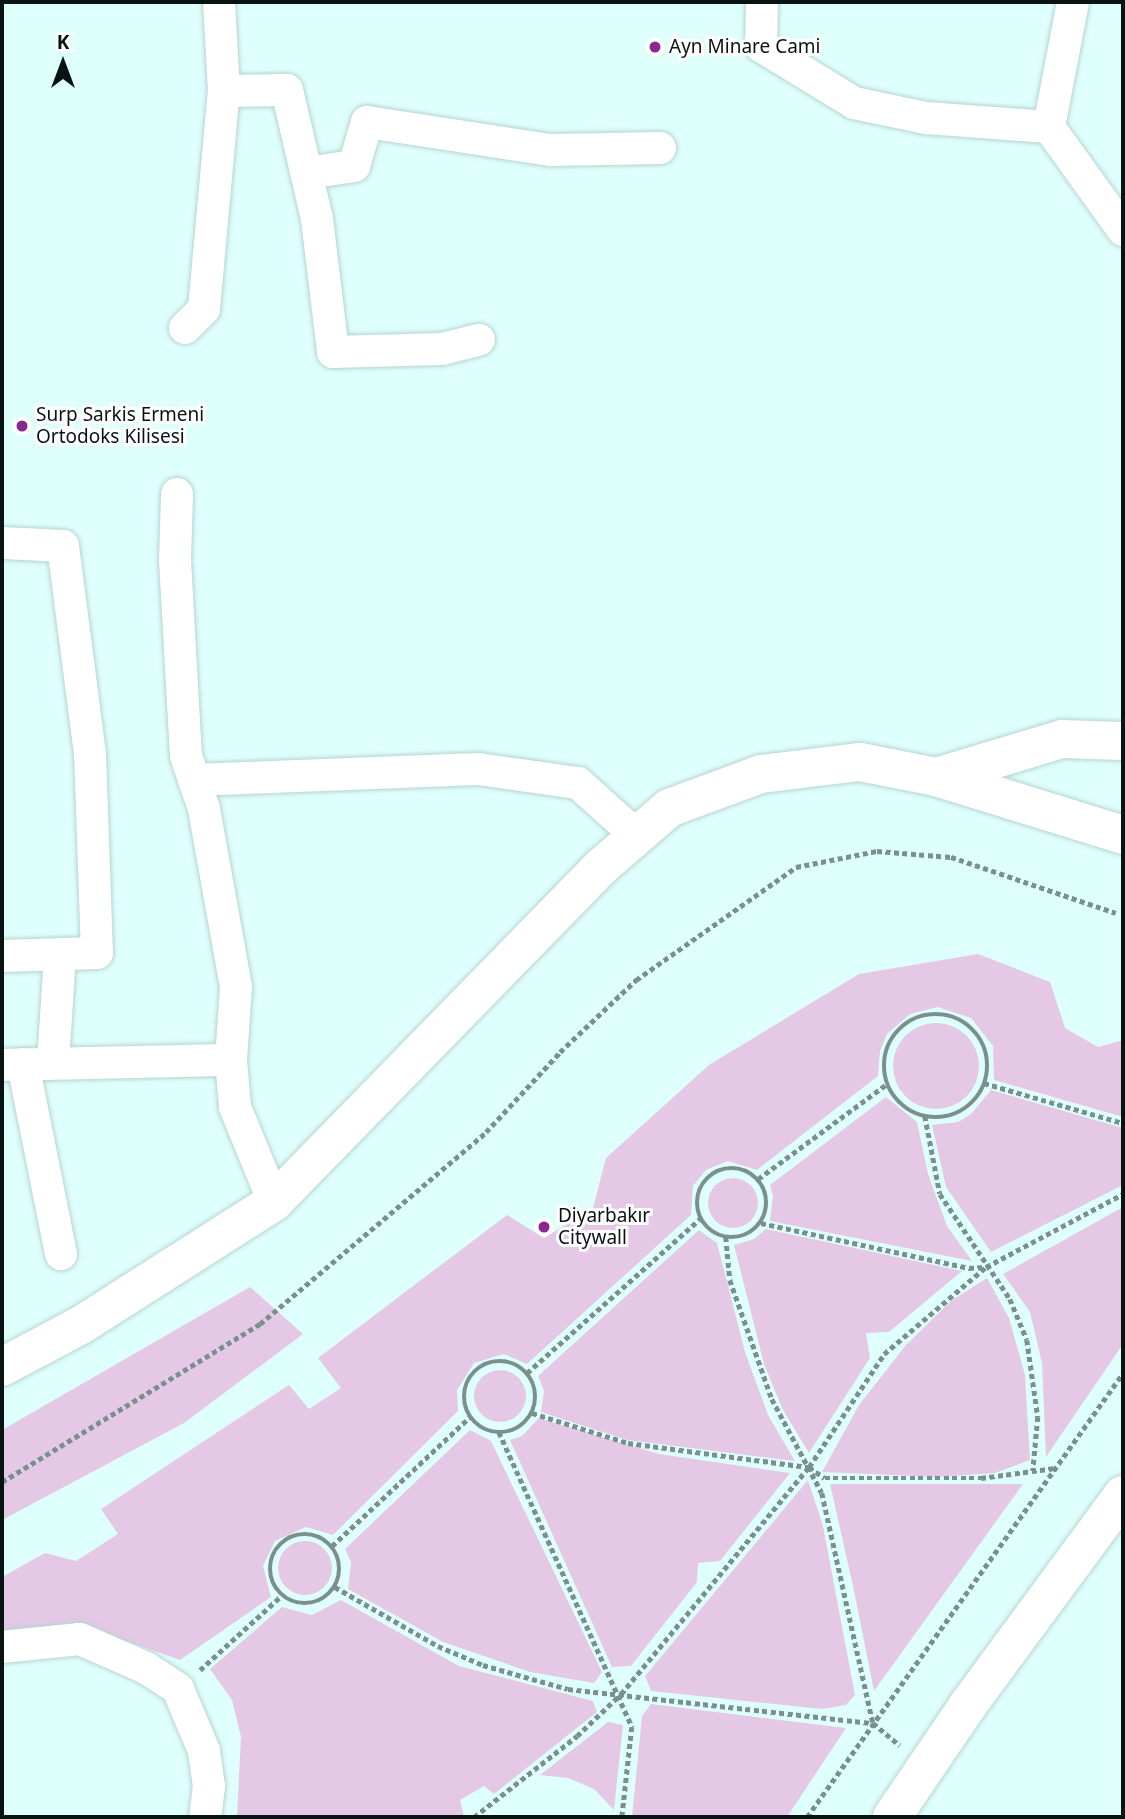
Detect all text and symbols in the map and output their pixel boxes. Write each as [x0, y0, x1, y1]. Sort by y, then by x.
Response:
north arrow [28, 28, 98, 98]
text: K [57, 29, 69, 55]
place label: Ayn Minare Cami [669, 36, 821, 58]
marker: Ayn Minare Cami [647, 39, 663, 55]
place label: Surp Sarkis Ermeni Ortodoks Kilisesi [36, 404, 204, 448]
marker: Surp Sarkis Ermeni Ortodoks Kilisesi [14, 418, 30, 434]
place label: Diyarbakır Citywall [558, 1205, 650, 1249]
marker: Diyarbakır Citywall [536, 1219, 552, 1235]

